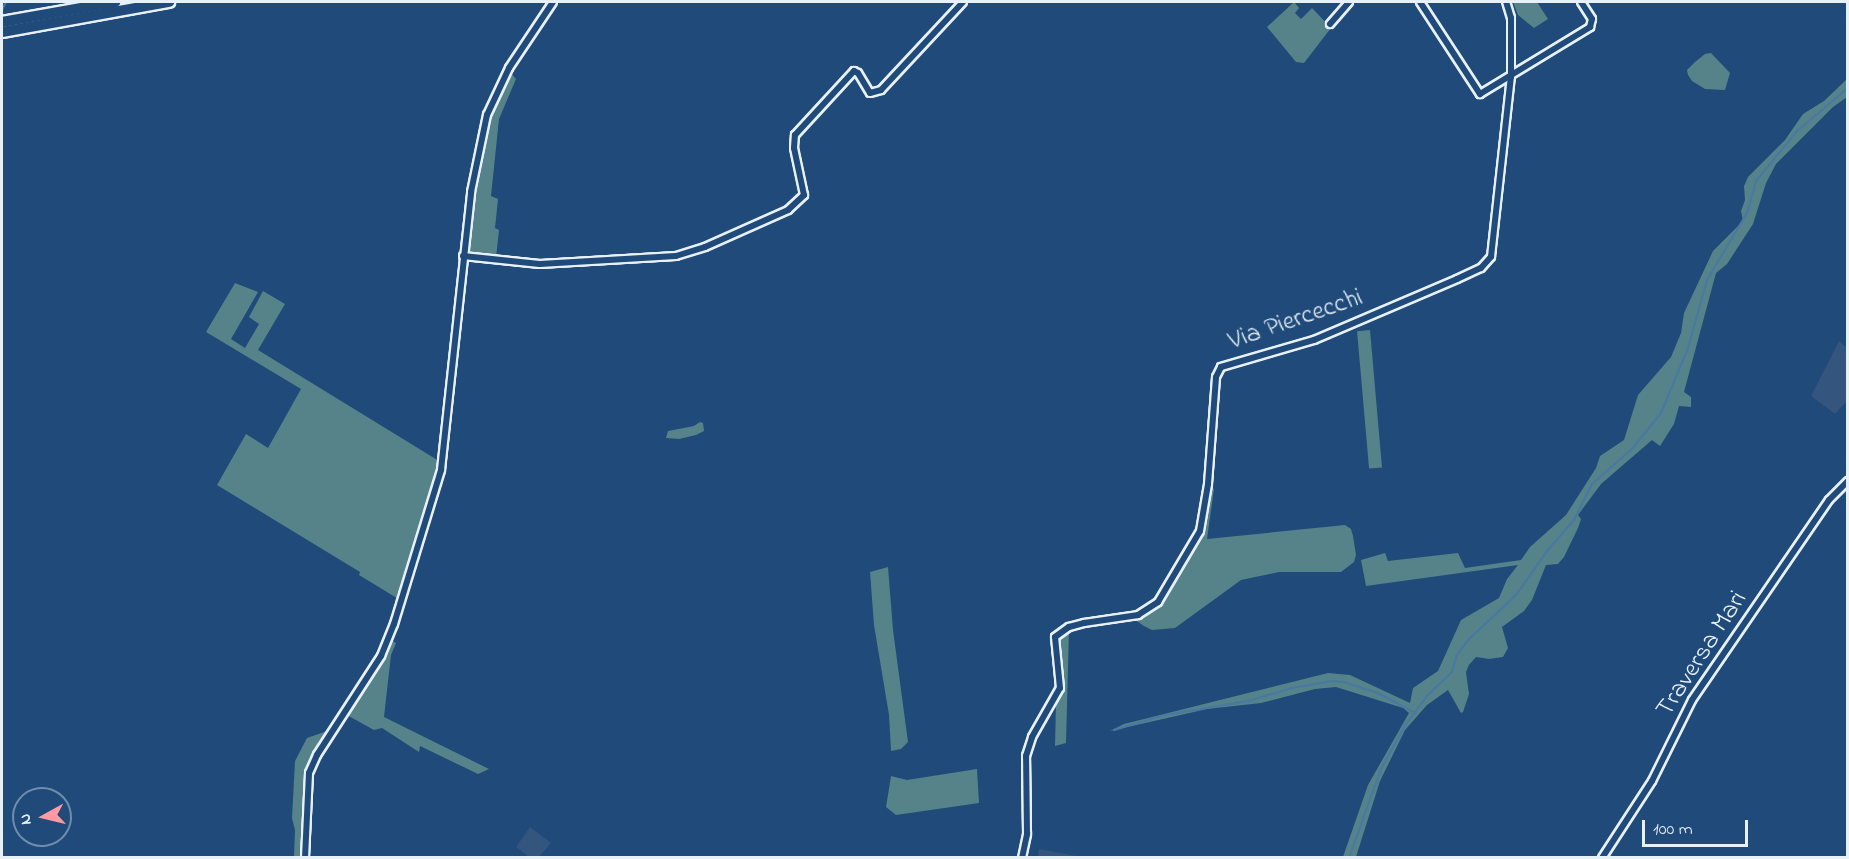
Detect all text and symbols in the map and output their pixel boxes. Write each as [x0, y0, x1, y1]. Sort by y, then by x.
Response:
street label: Via Piercecchi [1225, 283, 1367, 359]
street label: Traversa Mari [1651, 586, 1755, 724]
north arrow [12, 787, 72, 847]
scale bar [1645, 808, 1752, 846]
text: N [14, 812, 39, 826]
text: 100 m [1653, 817, 1693, 843]

